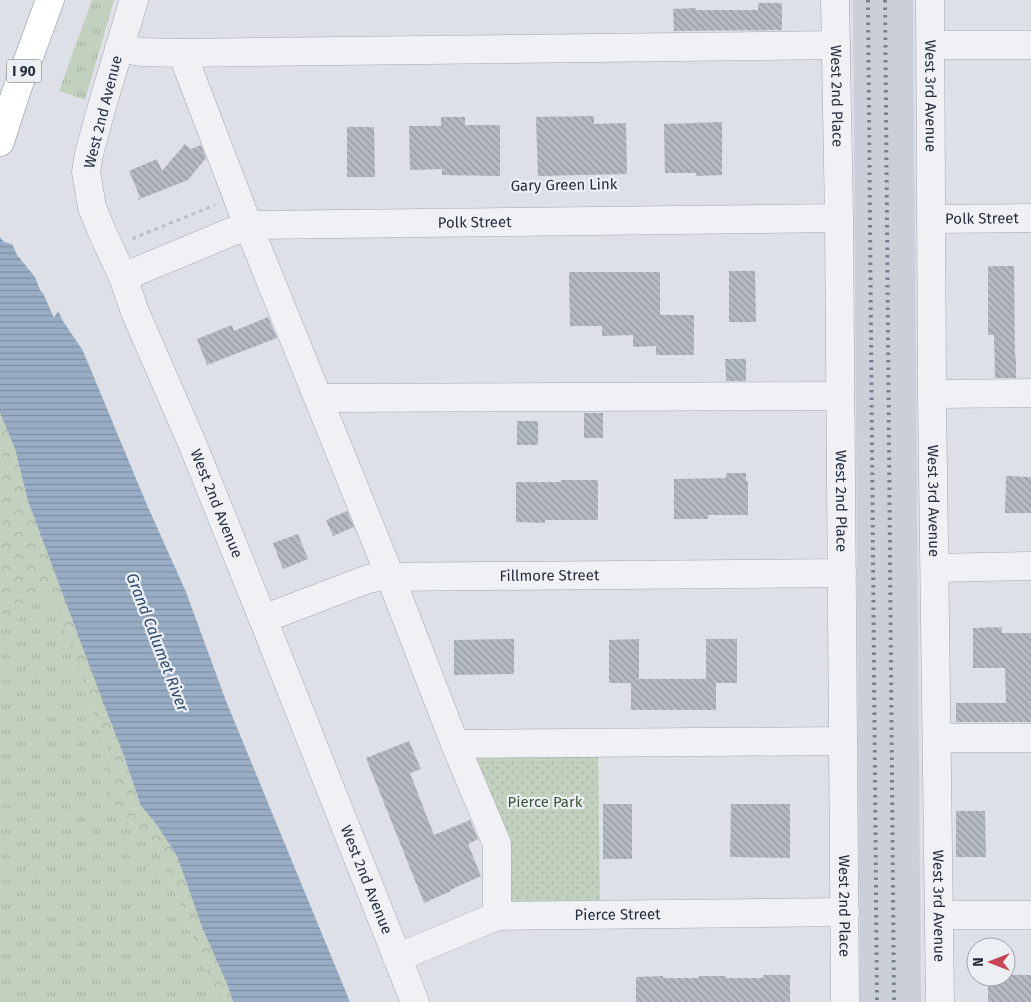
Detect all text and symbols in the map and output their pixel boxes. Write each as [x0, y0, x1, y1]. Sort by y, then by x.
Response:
street label: West 3rd Avenue [921, 40, 940, 152]
street label: West 2nd Place [827, 45, 847, 147]
street label: West 2nd Avenue [80, 54, 126, 170]
road number: I 90 [6, 59, 42, 82]
street label: Gary Green Link [510, 175, 618, 195]
street label: Polk Street [945, 209, 1020, 228]
street label: Polk Street [438, 213, 512, 232]
street label: West 3rd Avenue [924, 445, 943, 557]
street label: West 2nd Avenue [186, 446, 246, 561]
street label: West 2nd Place [832, 450, 851, 552]
street label: Fillmore Street [499, 566, 600, 585]
water label: Grand Calumet River [122, 570, 193, 715]
park label: Pierce Park [507, 793, 583, 811]
street label: West 2nd Avenue [337, 823, 396, 937]
street label: West 3rd Avenue [929, 850, 948, 962]
street label: West 2nd Place [835, 855, 854, 957]
street label: Pierce Street [574, 905, 661, 924]
north arrow [966, 937, 1016, 987]
text: N [970, 957, 987, 967]

